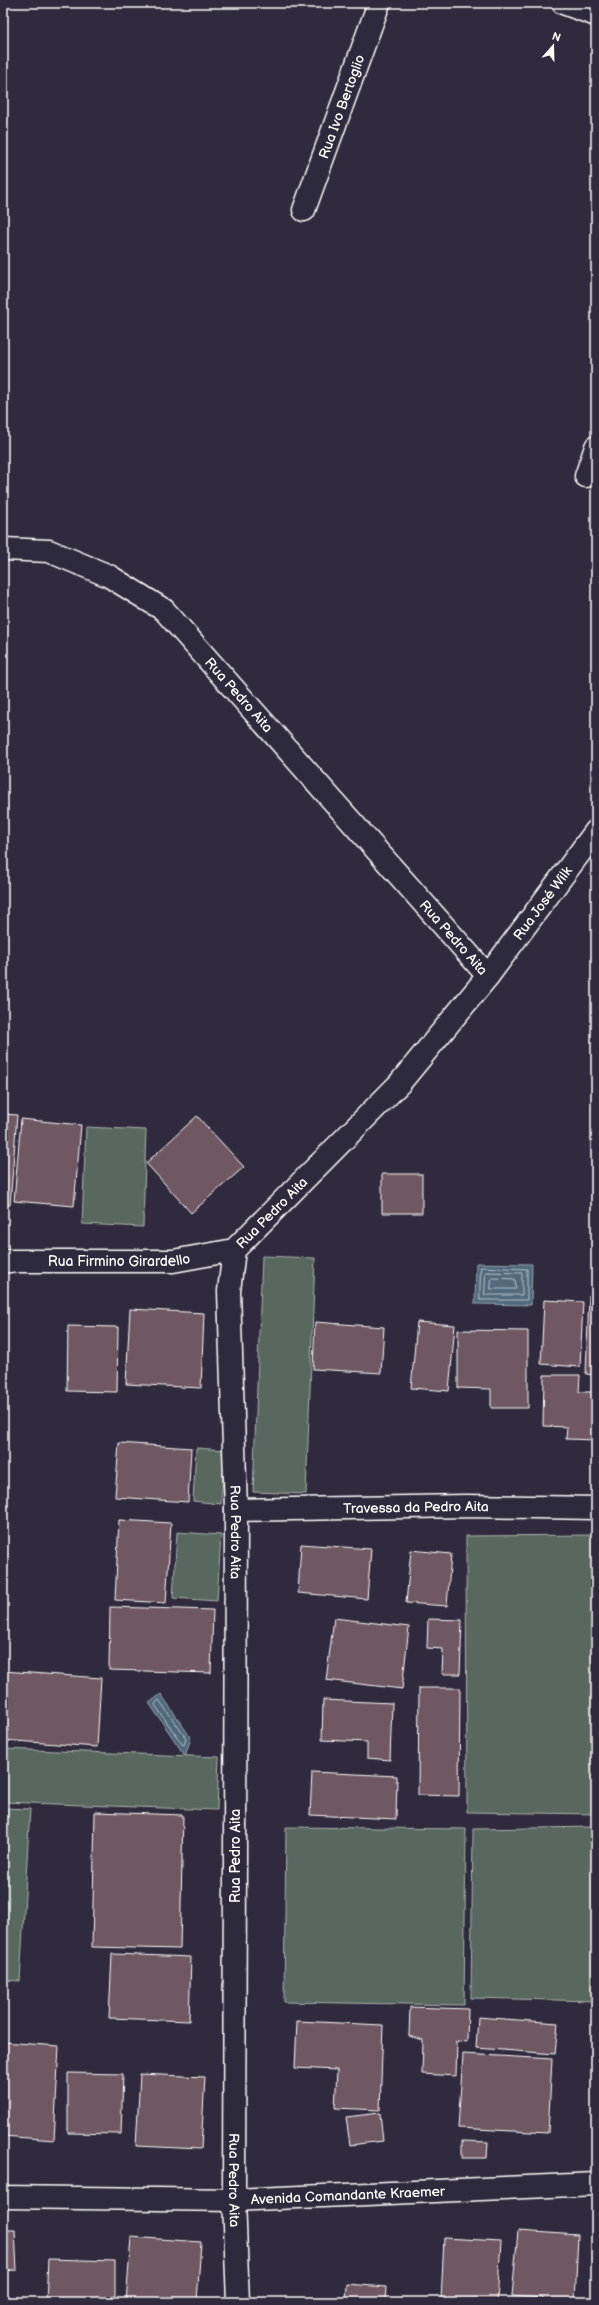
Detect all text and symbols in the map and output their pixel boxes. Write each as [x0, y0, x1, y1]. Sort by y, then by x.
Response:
north arrow [533, 26, 573, 66]
text: N [550, 30, 562, 45]
street label: Rua Ivo Bertoglio [315, 52, 368, 161]
street label: Rua Pedro Aita [201, 654, 277, 736]
street label: Rua José Wilk [509, 863, 575, 943]
street label: Rua Pedro Aita [416, 896, 492, 978]
street label: Rua Pedro Aita [233, 1174, 311, 1252]
street label: Rua Firmino Girardello [48, 1250, 192, 1270]
street label: Rua Pedro Aita [227, 1485, 245, 1579]
street label: Travessa da Pedro Aita [343, 1497, 489, 1517]
street label: Rua Pedro Aita [227, 1809, 244, 1903]
street label: Rua Pedro Aita [225, 2133, 244, 2228]
street label: Avenida Comandante Kraemer [250, 2182, 446, 2208]

